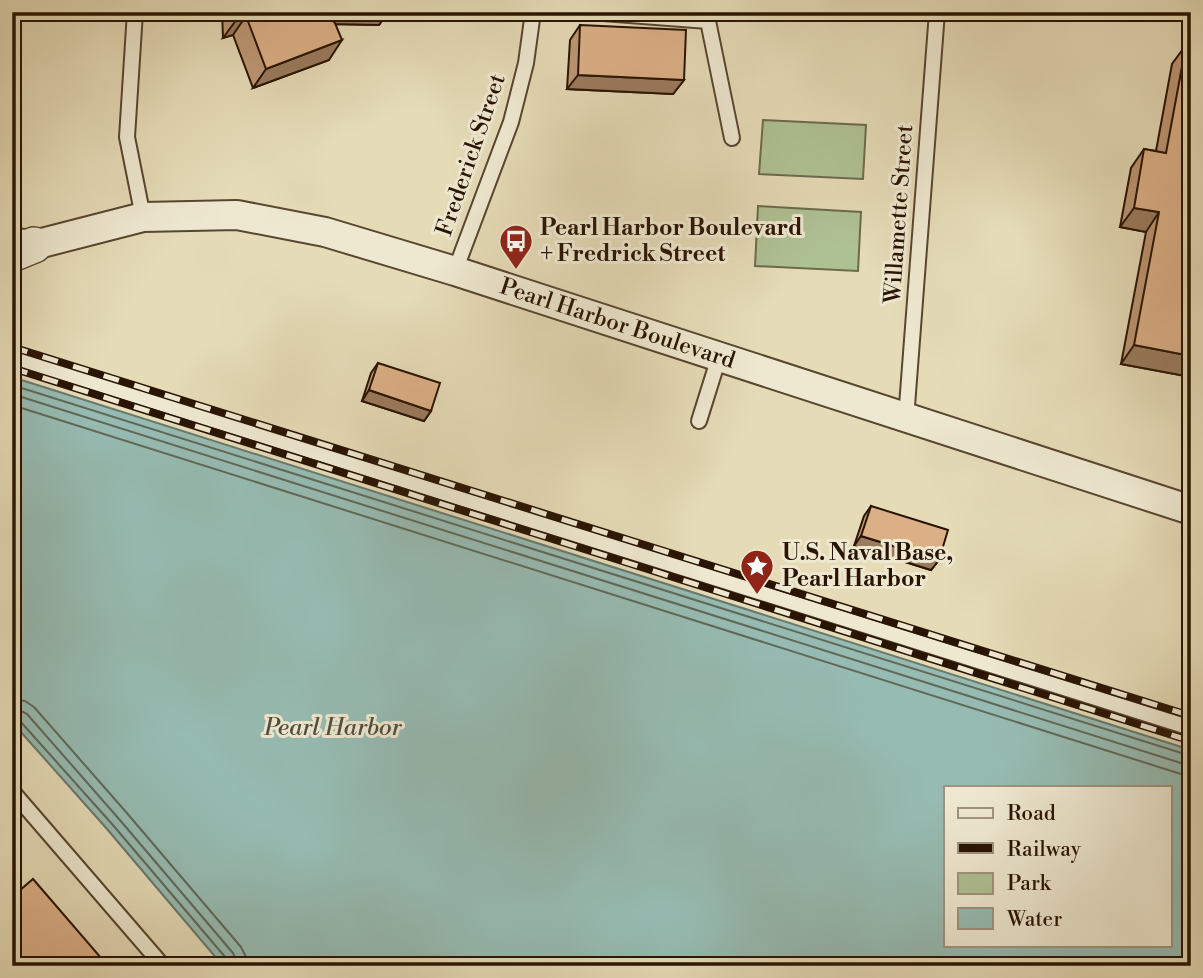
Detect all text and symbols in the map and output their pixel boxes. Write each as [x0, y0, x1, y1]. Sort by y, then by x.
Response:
street label: Frederick Street [430, 70, 512, 240]
street label: Willamette Street [879, 123, 919, 306]
place label: Pearl Harbor Boulevard + Fredrick Street [540, 214, 803, 268]
bus stop icon: Pearl Harbor Boulevard + Fredrick Street [497, 222, 535, 271]
street label: Pearl Harbor Boulevard [496, 273, 739, 375]
place label: U.S. Naval Base, Pearl Harbor [782, 539, 953, 593]
place icon: U.S. Naval Base, Pearl Harbor [738, 547, 776, 596]
water label: Pearl Harbor [263, 713, 403, 743]
legend [944, 786, 1172, 946]
text: Road [1007, 801, 1056, 827]
text: Railway [1007, 837, 1082, 863]
text: Park [1007, 871, 1052, 897]
text: Water [1006, 907, 1062, 933]

